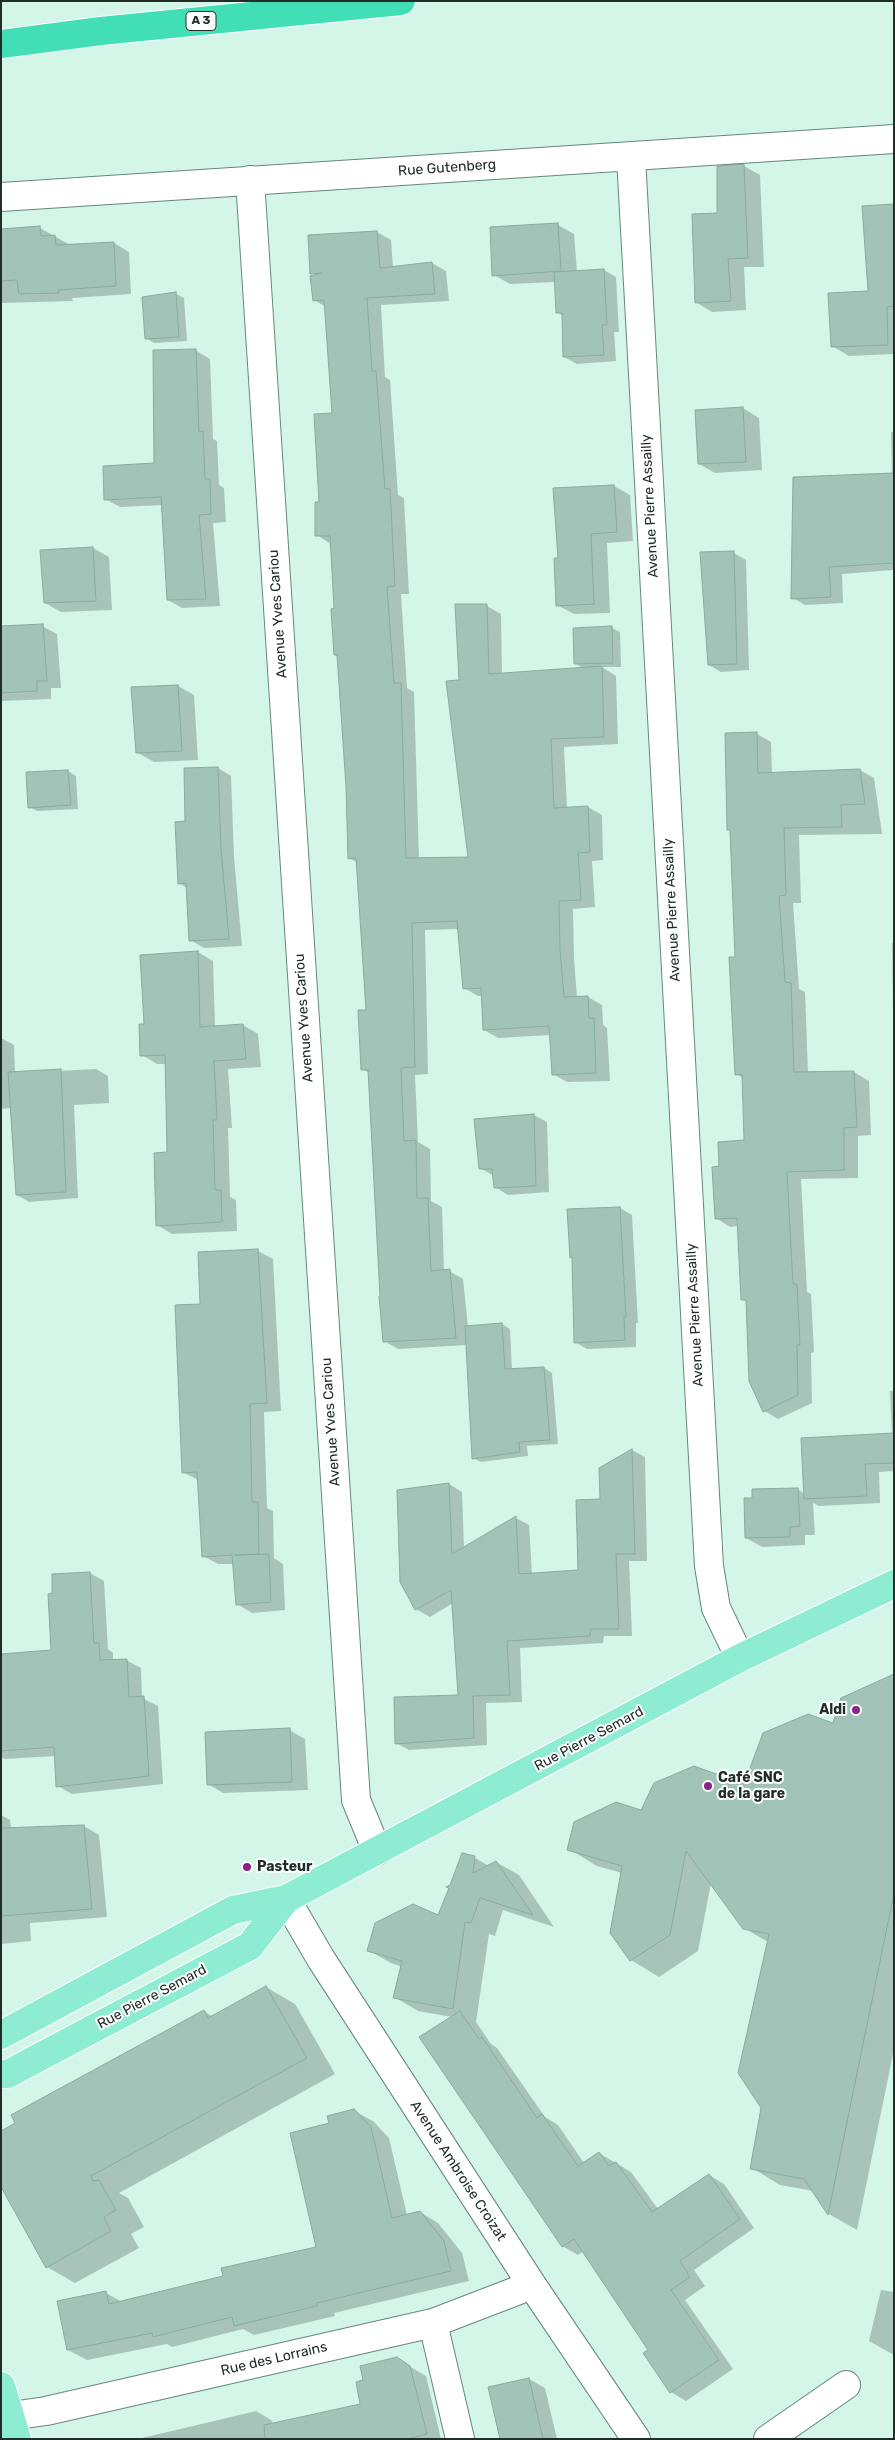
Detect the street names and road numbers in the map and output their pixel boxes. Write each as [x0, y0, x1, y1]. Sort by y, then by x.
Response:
road number: A 3 [186, 12, 216, 30]
street label: Rue Gutenberg [397, 156, 497, 180]
street label: Avenue Pierre Assailly [638, 434, 662, 578]
street label: Avenue Yves Cariou [265, 549, 291, 679]
street label: Avenue Pierre Assailly [660, 838, 684, 982]
street label: Avenue Yves Cariou [291, 953, 317, 1083]
street label: Avenue Pierre Assailly [683, 1243, 707, 1387]
street label: Avenue Yves Cariou [318, 1357, 344, 1487]
street label: Rue Pierre Semard [532, 1703, 646, 1775]
street label: Rue Pierre Semard [95, 1961, 209, 2033]
street label: Avenue Ambroise Croizat [406, 2098, 510, 2244]
street label: Rue des Lorrains [219, 2339, 329, 2379]

